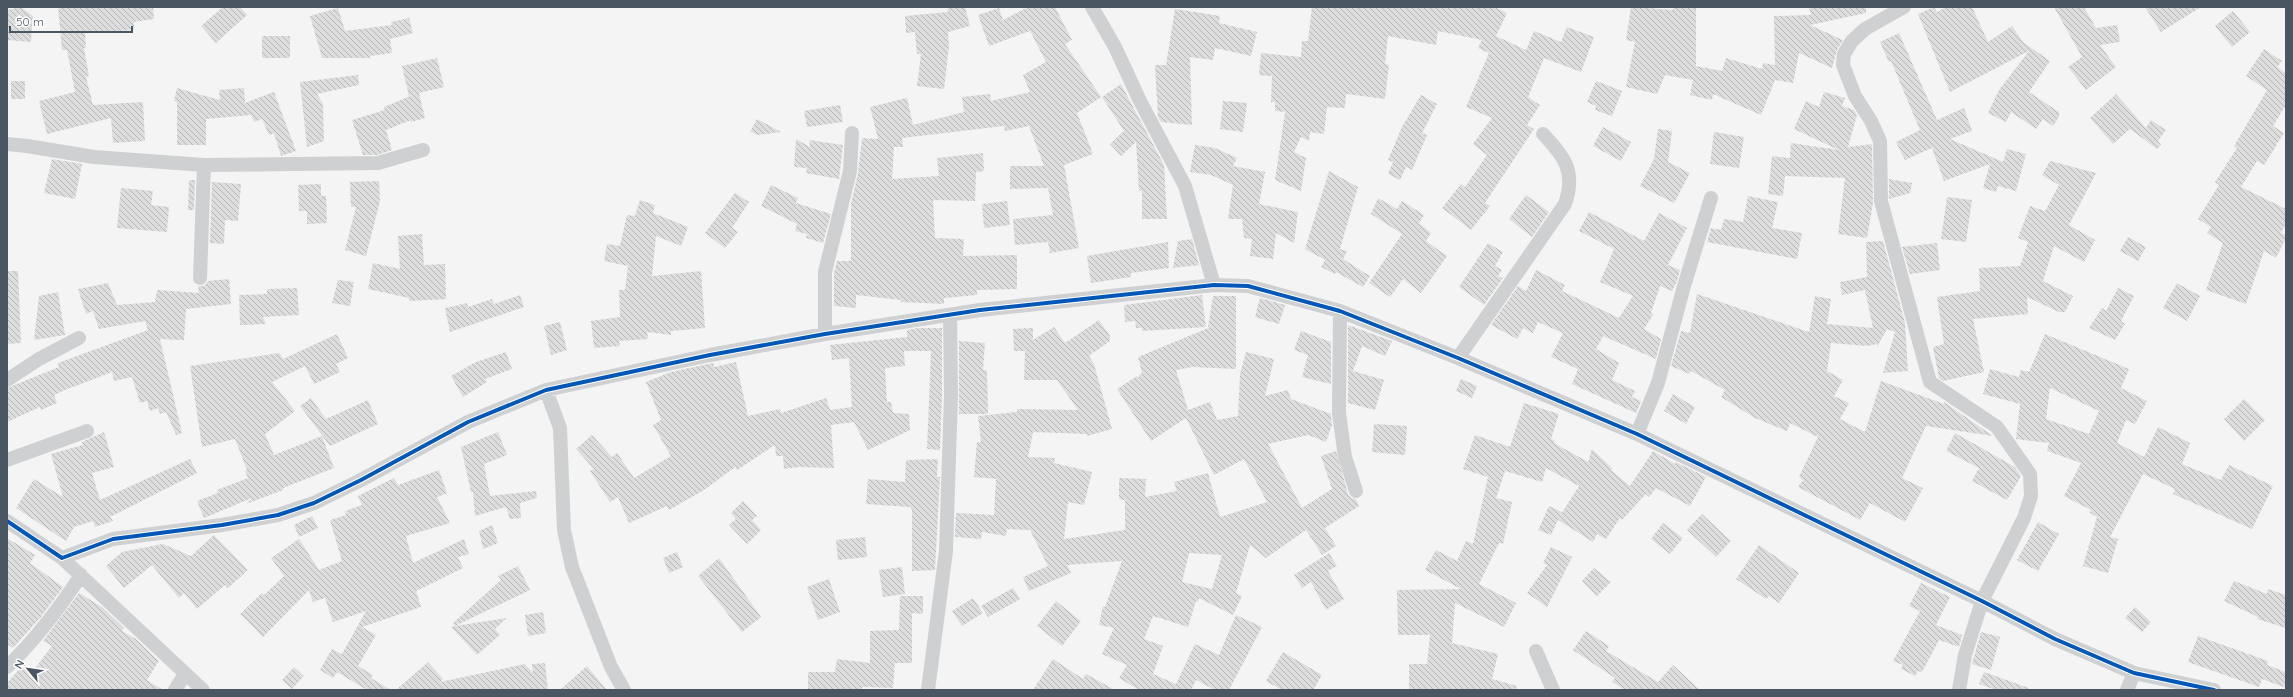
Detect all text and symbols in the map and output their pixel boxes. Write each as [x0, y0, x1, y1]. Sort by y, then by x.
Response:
scale bar [10, 8, 132, 34]
text: 50 m [16, 14, 44, 29]
north arrow [8, 649, 48, 689]
text: N [11, 657, 27, 671]

